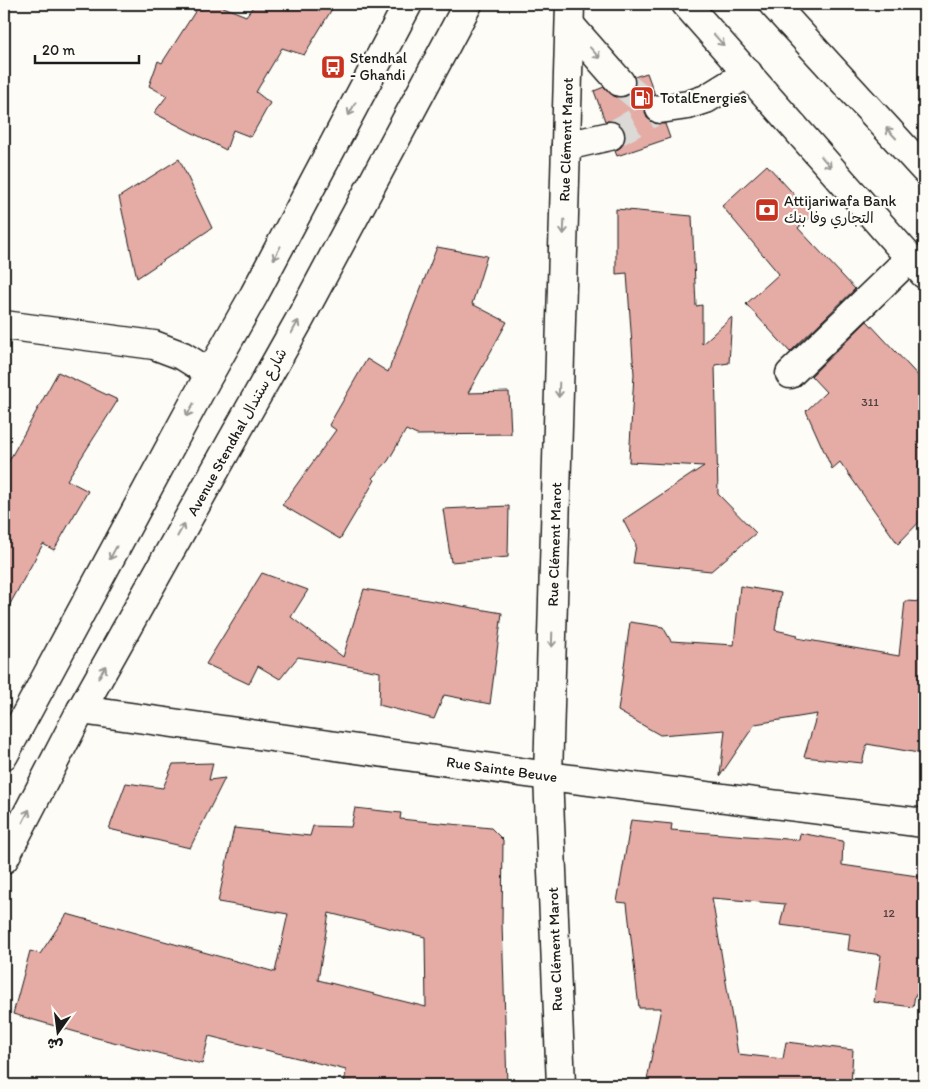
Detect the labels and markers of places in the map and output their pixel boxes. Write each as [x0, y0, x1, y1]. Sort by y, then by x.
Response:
place label: Stendhal - Ghandi [350, 49, 408, 84]
bus stop icon: Stendhal - Ghandi [320, 54, 346, 80]
fuel station icon: TotalEnergies [629, 85, 655, 111]
place label: TotalEnergies [660, 89, 747, 107]
place label: Attijariwafa Bank التجاري وفا بنك [784, 192, 896, 229]
bank icon: Attijariwafa Bank التجاري وفا بنك [754, 197, 780, 223]

